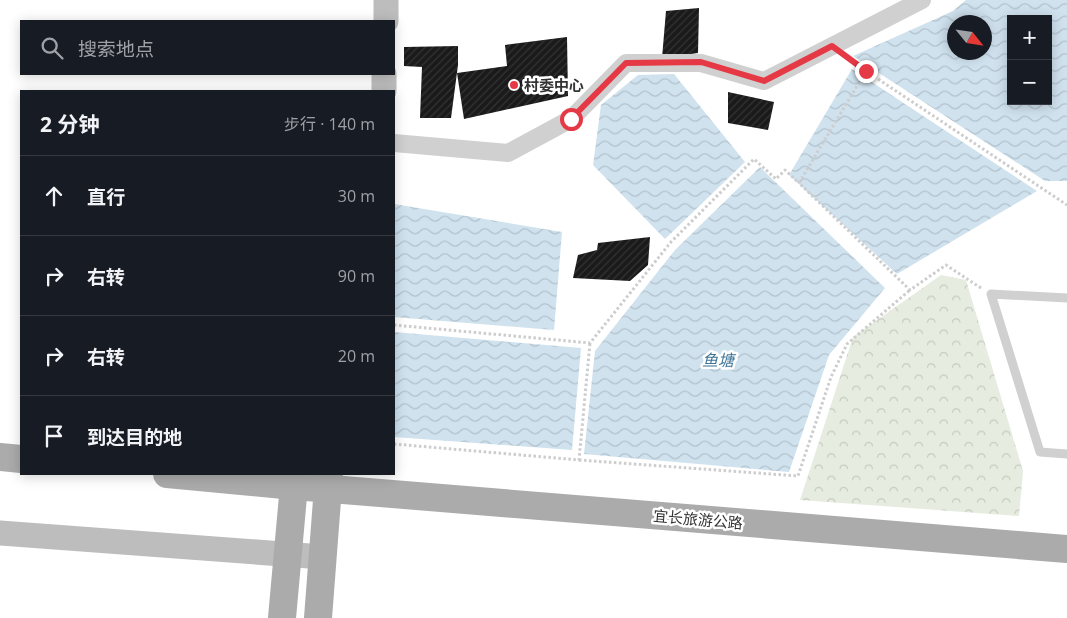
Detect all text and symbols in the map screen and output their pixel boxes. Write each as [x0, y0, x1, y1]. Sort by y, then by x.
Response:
north arrow [947, 15, 992, 60]
map controls [1007, 15, 1052, 105]
button: + [1007, 15, 1052, 60]
search box [20, 20, 395, 75]
icon: search [38, 34, 66, 62]
text: 搜索地点 [78, 36, 154, 62]
route end [855, 60, 878, 83]
button: − [1007, 60, 1052, 105]
place label: 村委中心 [524, 75, 584, 95]
marker: 村委中心 [508, 79, 520, 91]
route start [560, 108, 583, 131]
text: 2 分钟 [40, 110, 99, 138]
text: 步行 · 140 m [284, 113, 375, 135]
icon: ahead [40, 182, 68, 210]
text: 直行 [87, 184, 125, 210]
text: 30 m [338, 185, 375, 207]
icon: right [40, 262, 68, 290]
text: 右转 [87, 264, 125, 290]
text: 90 m [338, 265, 375, 287]
icon: right [40, 342, 68, 370]
text: 右转 [87, 344, 125, 370]
text: 20 m [338, 345, 375, 367]
water label: 鱼塘 [702, 349, 737, 371]
icon: arrive [40, 422, 68, 450]
text: 到达目的地 [87, 424, 182, 450]
street label: 宜长旅游公路 [652, 505, 744, 533]

